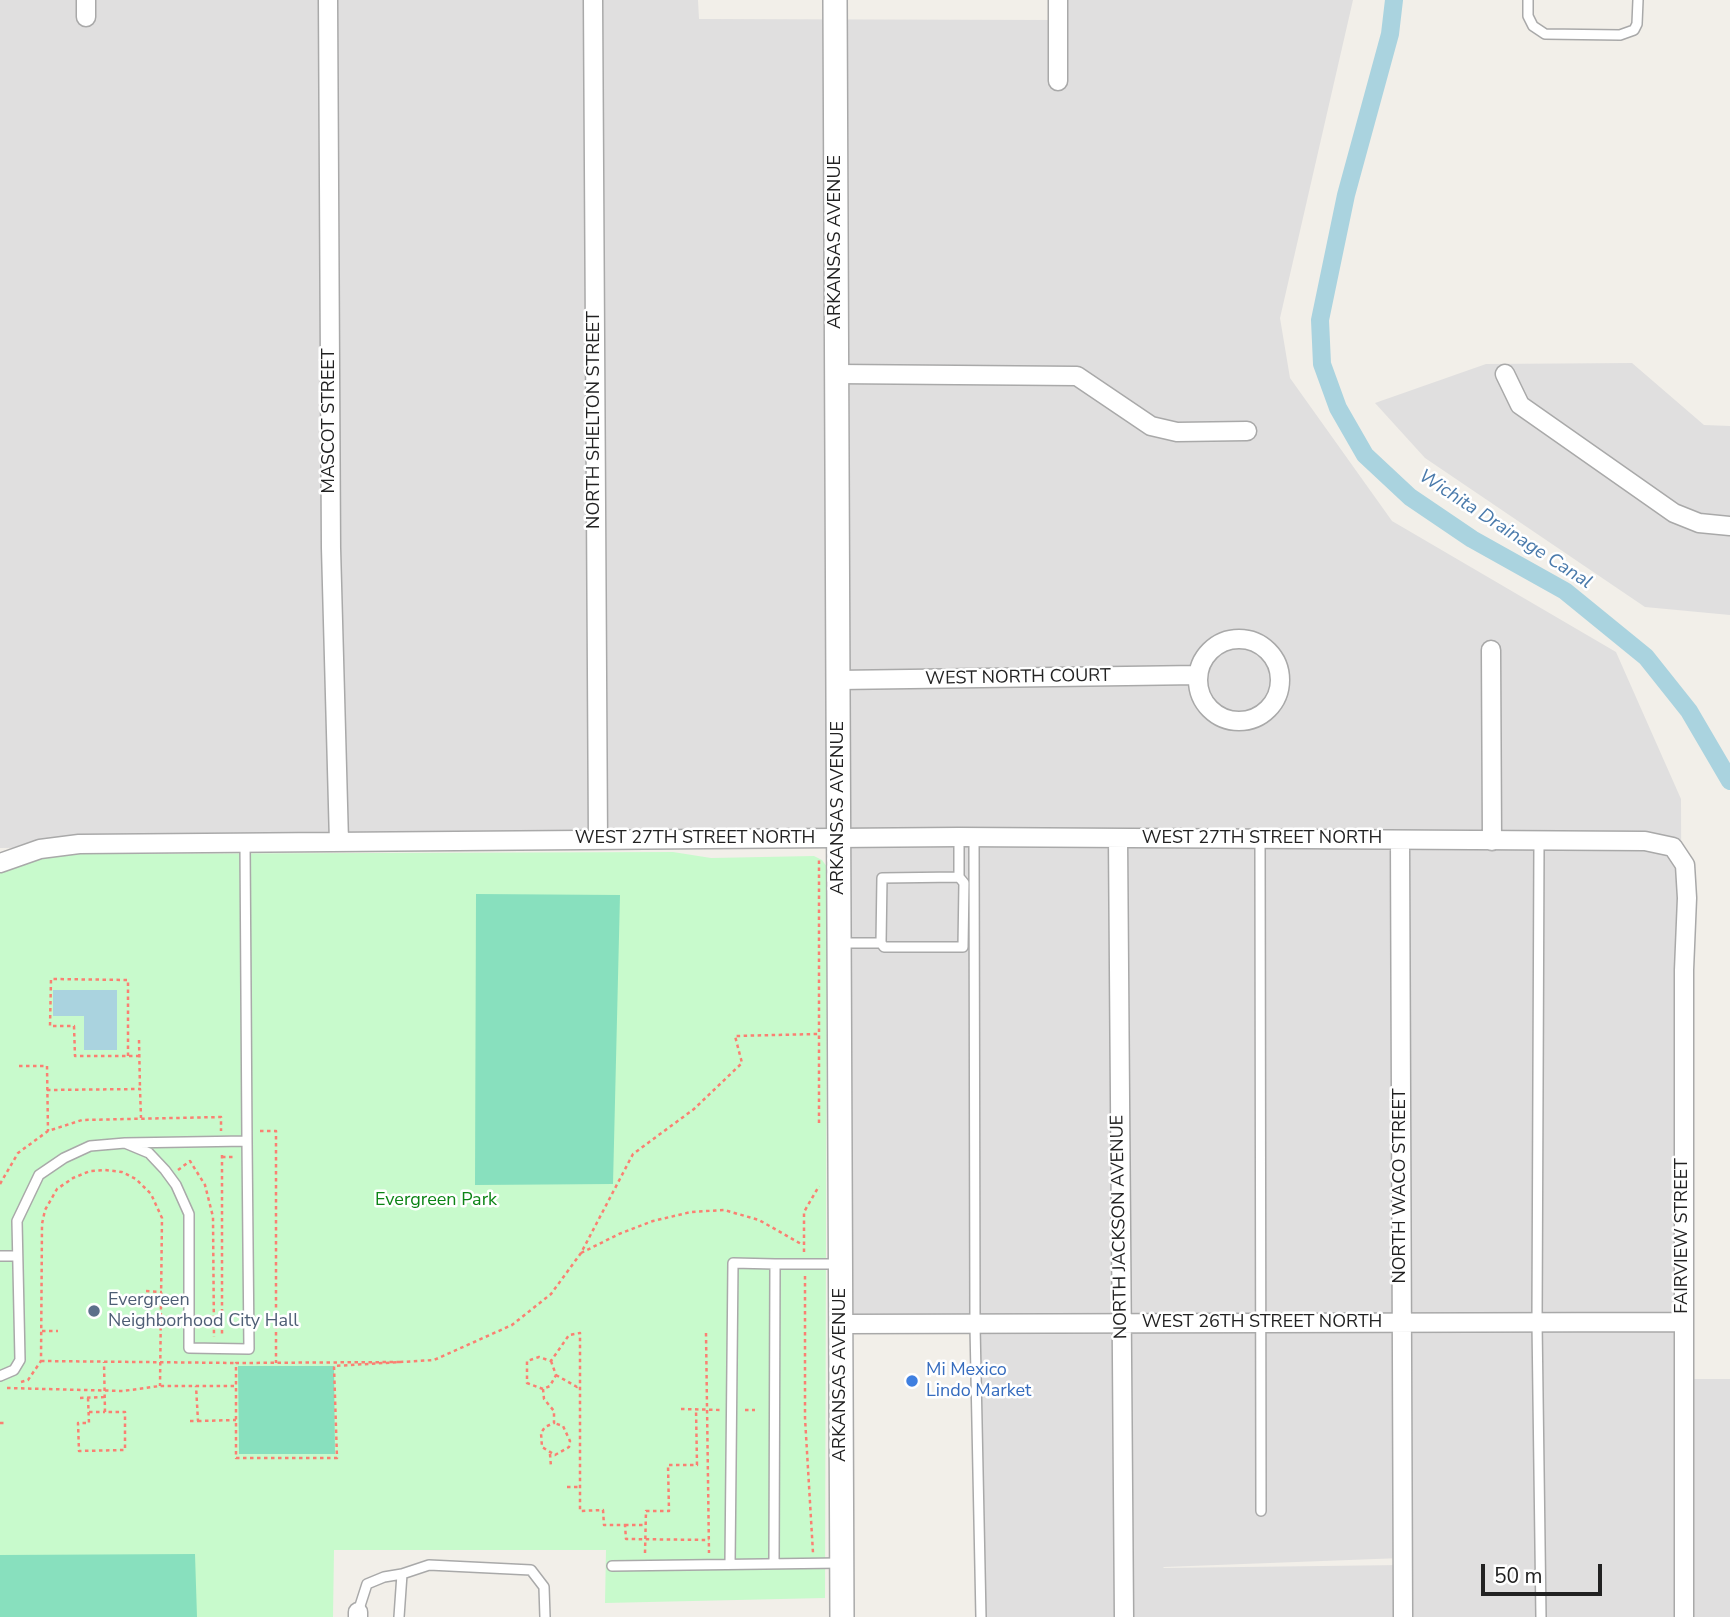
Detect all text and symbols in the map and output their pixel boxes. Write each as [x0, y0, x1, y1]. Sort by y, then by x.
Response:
street label: ARKANSAS AVENUE [825, 155, 847, 329]
street label: NORTH SHELTON STREET [584, 311, 606, 529]
street label: MASCOT STREET [319, 349, 341, 493]
water label: Wichita Drainage Canal [1414, 465, 1596, 595]
street label: WEST NORTH COURT [925, 666, 1111, 690]
street label: ARKANSAS AVENUE [828, 721, 850, 895]
street label: WEST 27TH STREET NORTH [575, 828, 815, 850]
street label: WEST 27TH STREET NORTH [1142, 828, 1382, 850]
street label: NORTH WACO STREET [1390, 1088, 1412, 1284]
street label: NORTH JACKSON AVENUE [1107, 1115, 1133, 1339]
street label: FAIRVIEW STREET [1672, 1158, 1694, 1314]
park label: Evergreen Park [375, 1190, 497, 1212]
street label: ARKANSAS AVENUE [830, 1288, 852, 1462]
place label: Evergreen Neighborhood City Hall [108, 1290, 299, 1332]
marker: Evergreen Neighborhood City Hall [86, 1303, 102, 1319]
street label: WEST 26TH STREET NORTH [1142, 1312, 1382, 1334]
place label: Mi Mexico Lindo Market [926, 1360, 1031, 1402]
marker: Mi Mexico Lindo Market [904, 1373, 920, 1389]
scale bar [1485, 1550, 1606, 1594]
text: 50 m [1494, 1562, 1543, 1590]

